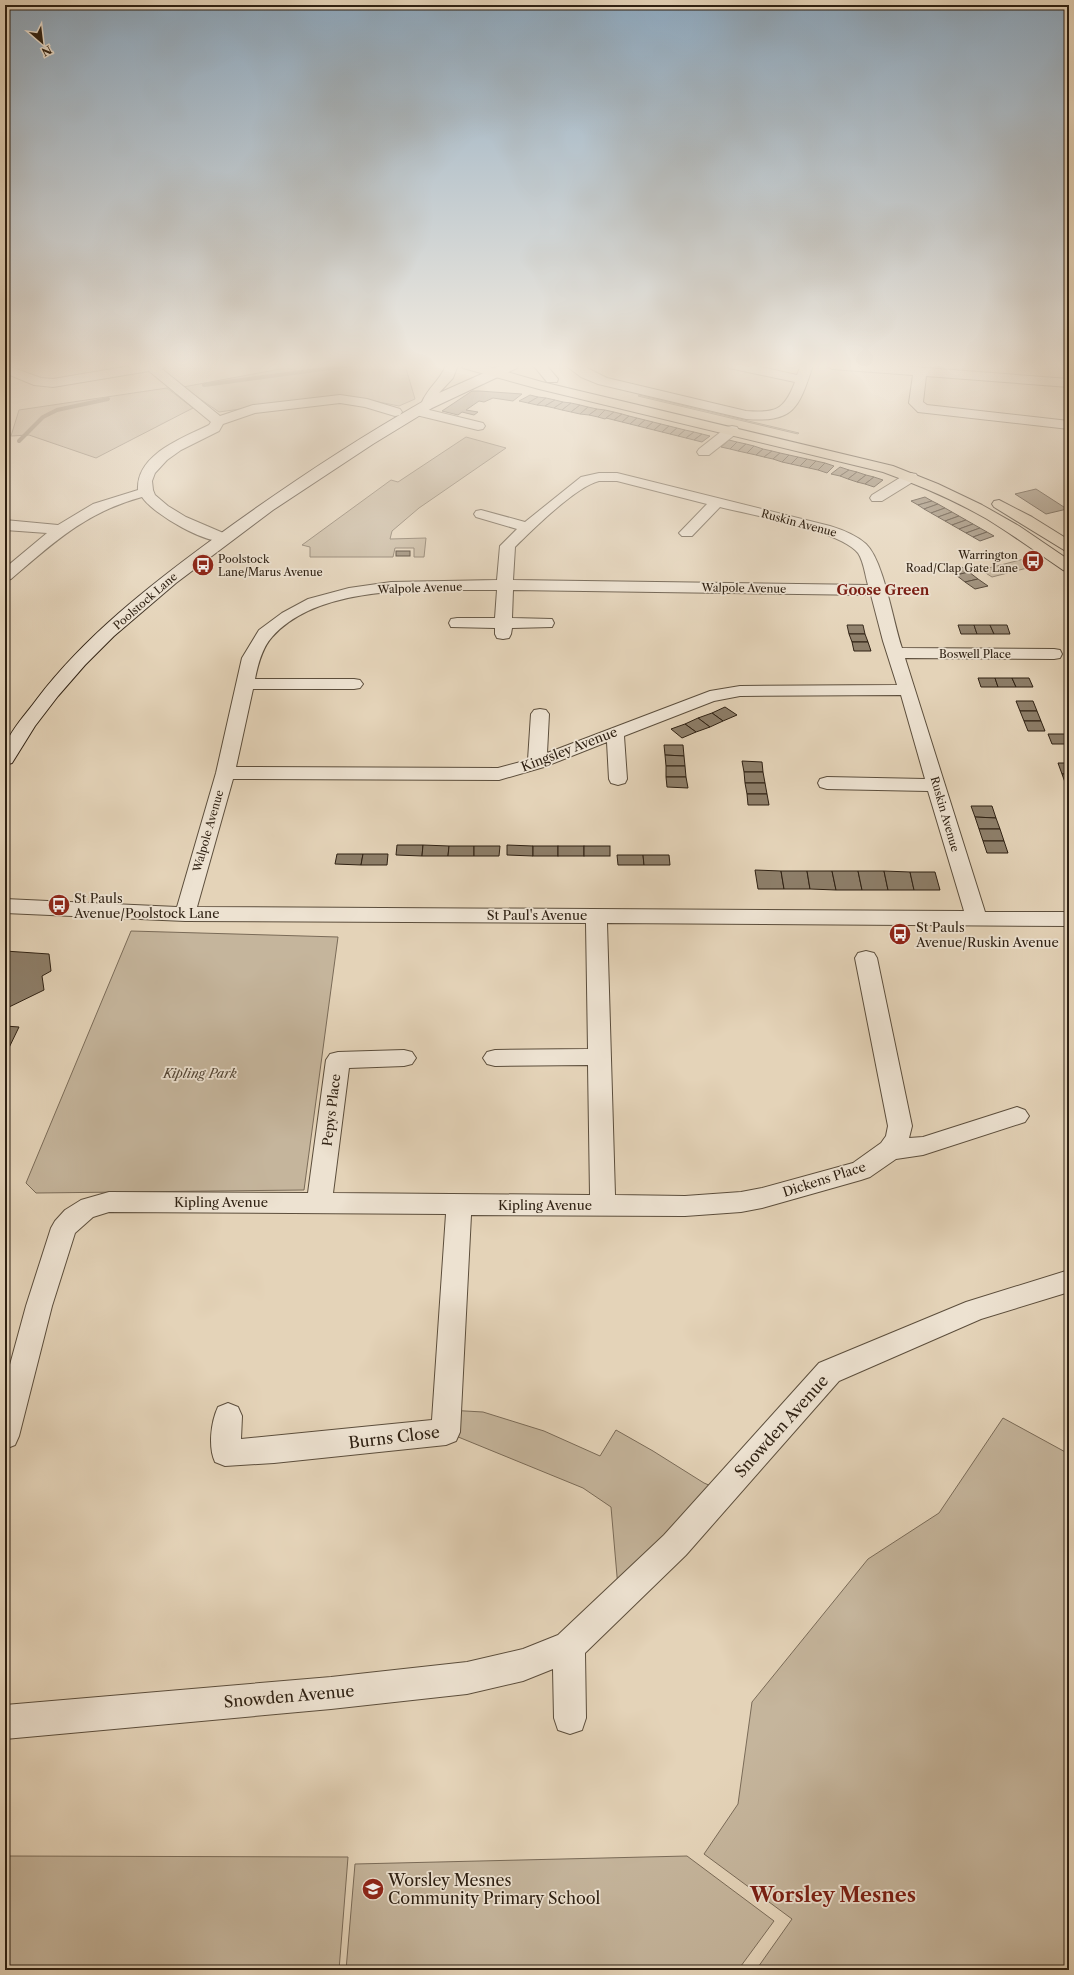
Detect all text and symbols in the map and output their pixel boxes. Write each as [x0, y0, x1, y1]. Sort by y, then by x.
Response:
north arrow [22, 22, 62, 62]
text: N [39, 42, 54, 59]
street label: Ruskin Avenue [760, 506, 838, 540]
place label: Warrington Road/Clap Gate Lane [906, 548, 1018, 575]
bus stop icon: Warrington Road/Clap Gate Lane [1020, 548, 1046, 574]
bus stop icon: Poolstock Lane/Marus Avenue [190, 552, 216, 578]
place label: Poolstock Lane/Marus Avenue [218, 552, 323, 579]
street label: Poolstock Lane [110, 569, 180, 633]
street label: Walpole Avenue [376, 580, 463, 597]
street label: Walpole Avenue [701, 580, 786, 596]
district label: Goose Green [837, 581, 930, 599]
street label: Boswell Place [939, 647, 1011, 661]
street label: Kingsley Avenue [519, 723, 619, 775]
street label: Ruskin Avenue [928, 775, 962, 853]
street label: Walpole Avenue [189, 788, 226, 875]
place label: St Pauls Avenue/Poolstock Lane [73, 890, 219, 921]
bus stop icon: St Pauls Avenue/Poolstock Lane [46, 892, 72, 918]
street label: St Paul's Avenue [487, 907, 587, 923]
place label: St Pauls Avenue/Ruskin Avenue [915, 919, 1059, 950]
bus stop icon: St Pauls Avenue/Ruskin Avenue [887, 921, 913, 947]
park label: Kipling Park [162, 1065, 237, 1081]
street label: Pepys Place [319, 1073, 343, 1147]
street label: Dickens Place [780, 1158, 868, 1200]
street label: Kipling Avenue [174, 1194, 268, 1210]
street label: Kipling Avenue [498, 1197, 592, 1213]
street label: Snowden Avenue [730, 1371, 832, 1481]
street label: Burns Close [347, 1421, 441, 1453]
street label: Snowden Avenue [223, 1680, 355, 1712]
place label: Worsley Mesnes Community Primary School [387, 1870, 601, 1908]
school or university icon: Worsley Mesnes Community Primary School [360, 1876, 386, 1902]
district label: Worsley Mesnes [749, 1883, 916, 1907]

